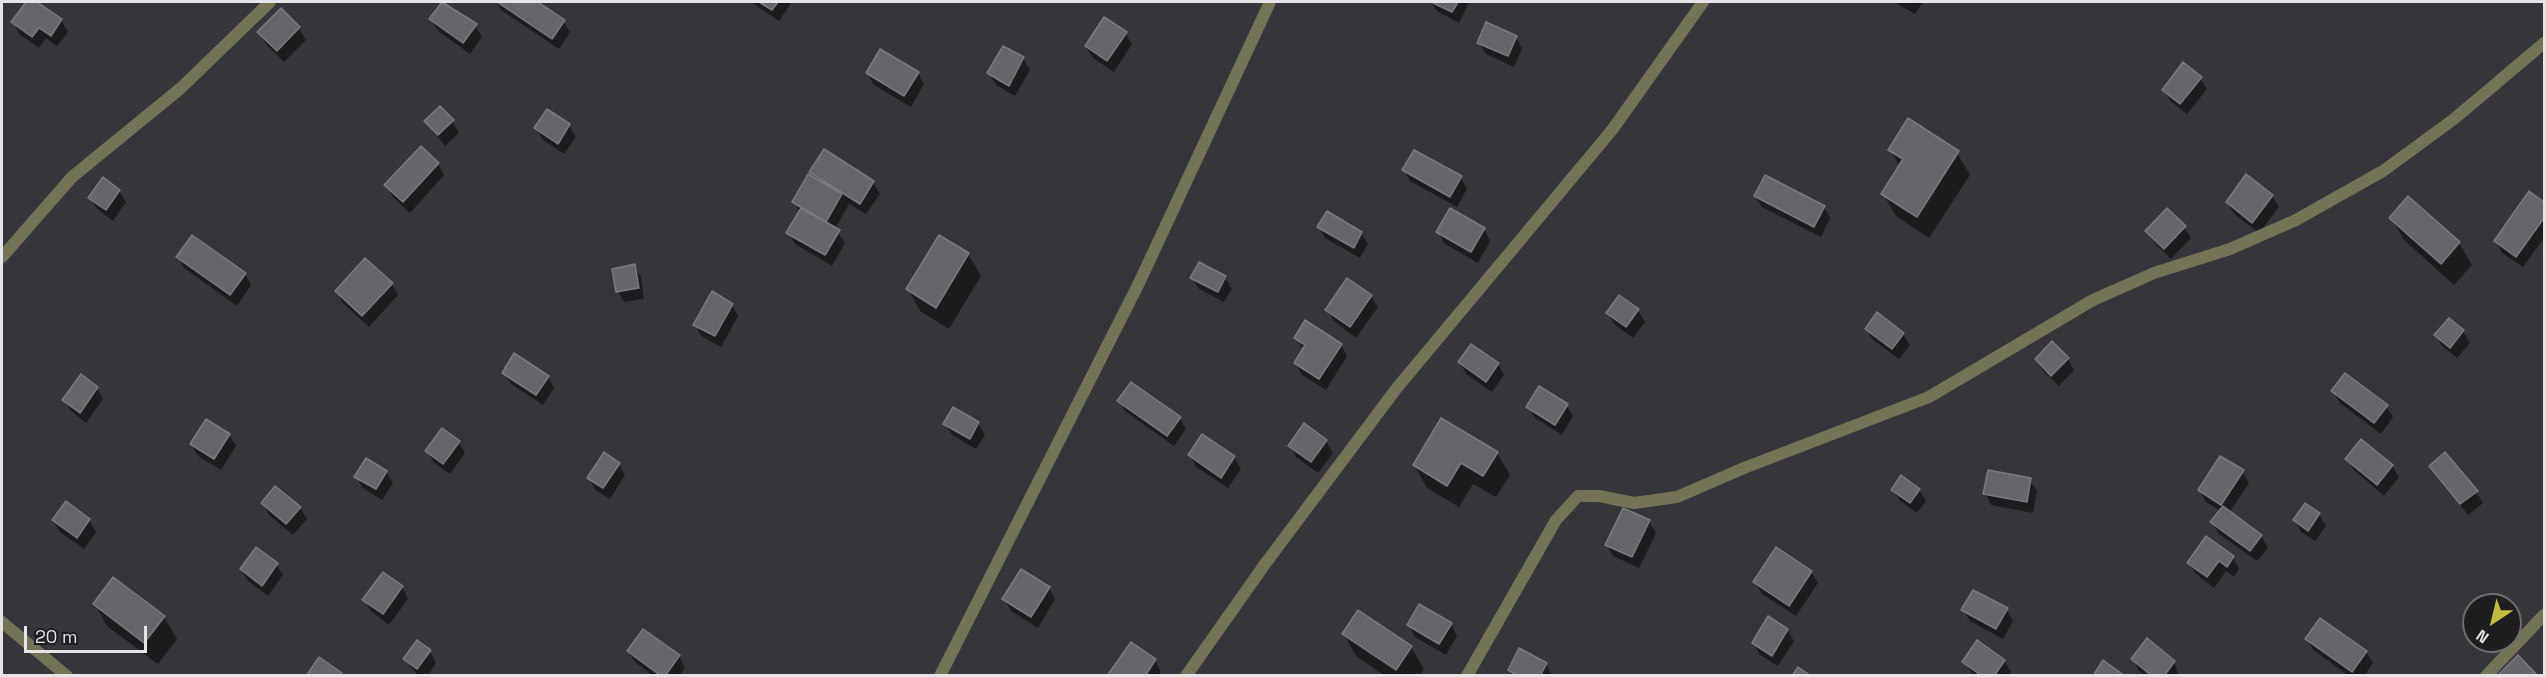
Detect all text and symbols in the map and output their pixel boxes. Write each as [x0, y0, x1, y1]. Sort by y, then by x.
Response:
north arrow [2462, 593, 2522, 653]
scale bar [27, 614, 150, 652]
text: 20 m [35, 625, 78, 648]
text: N [2472, 625, 2493, 648]

